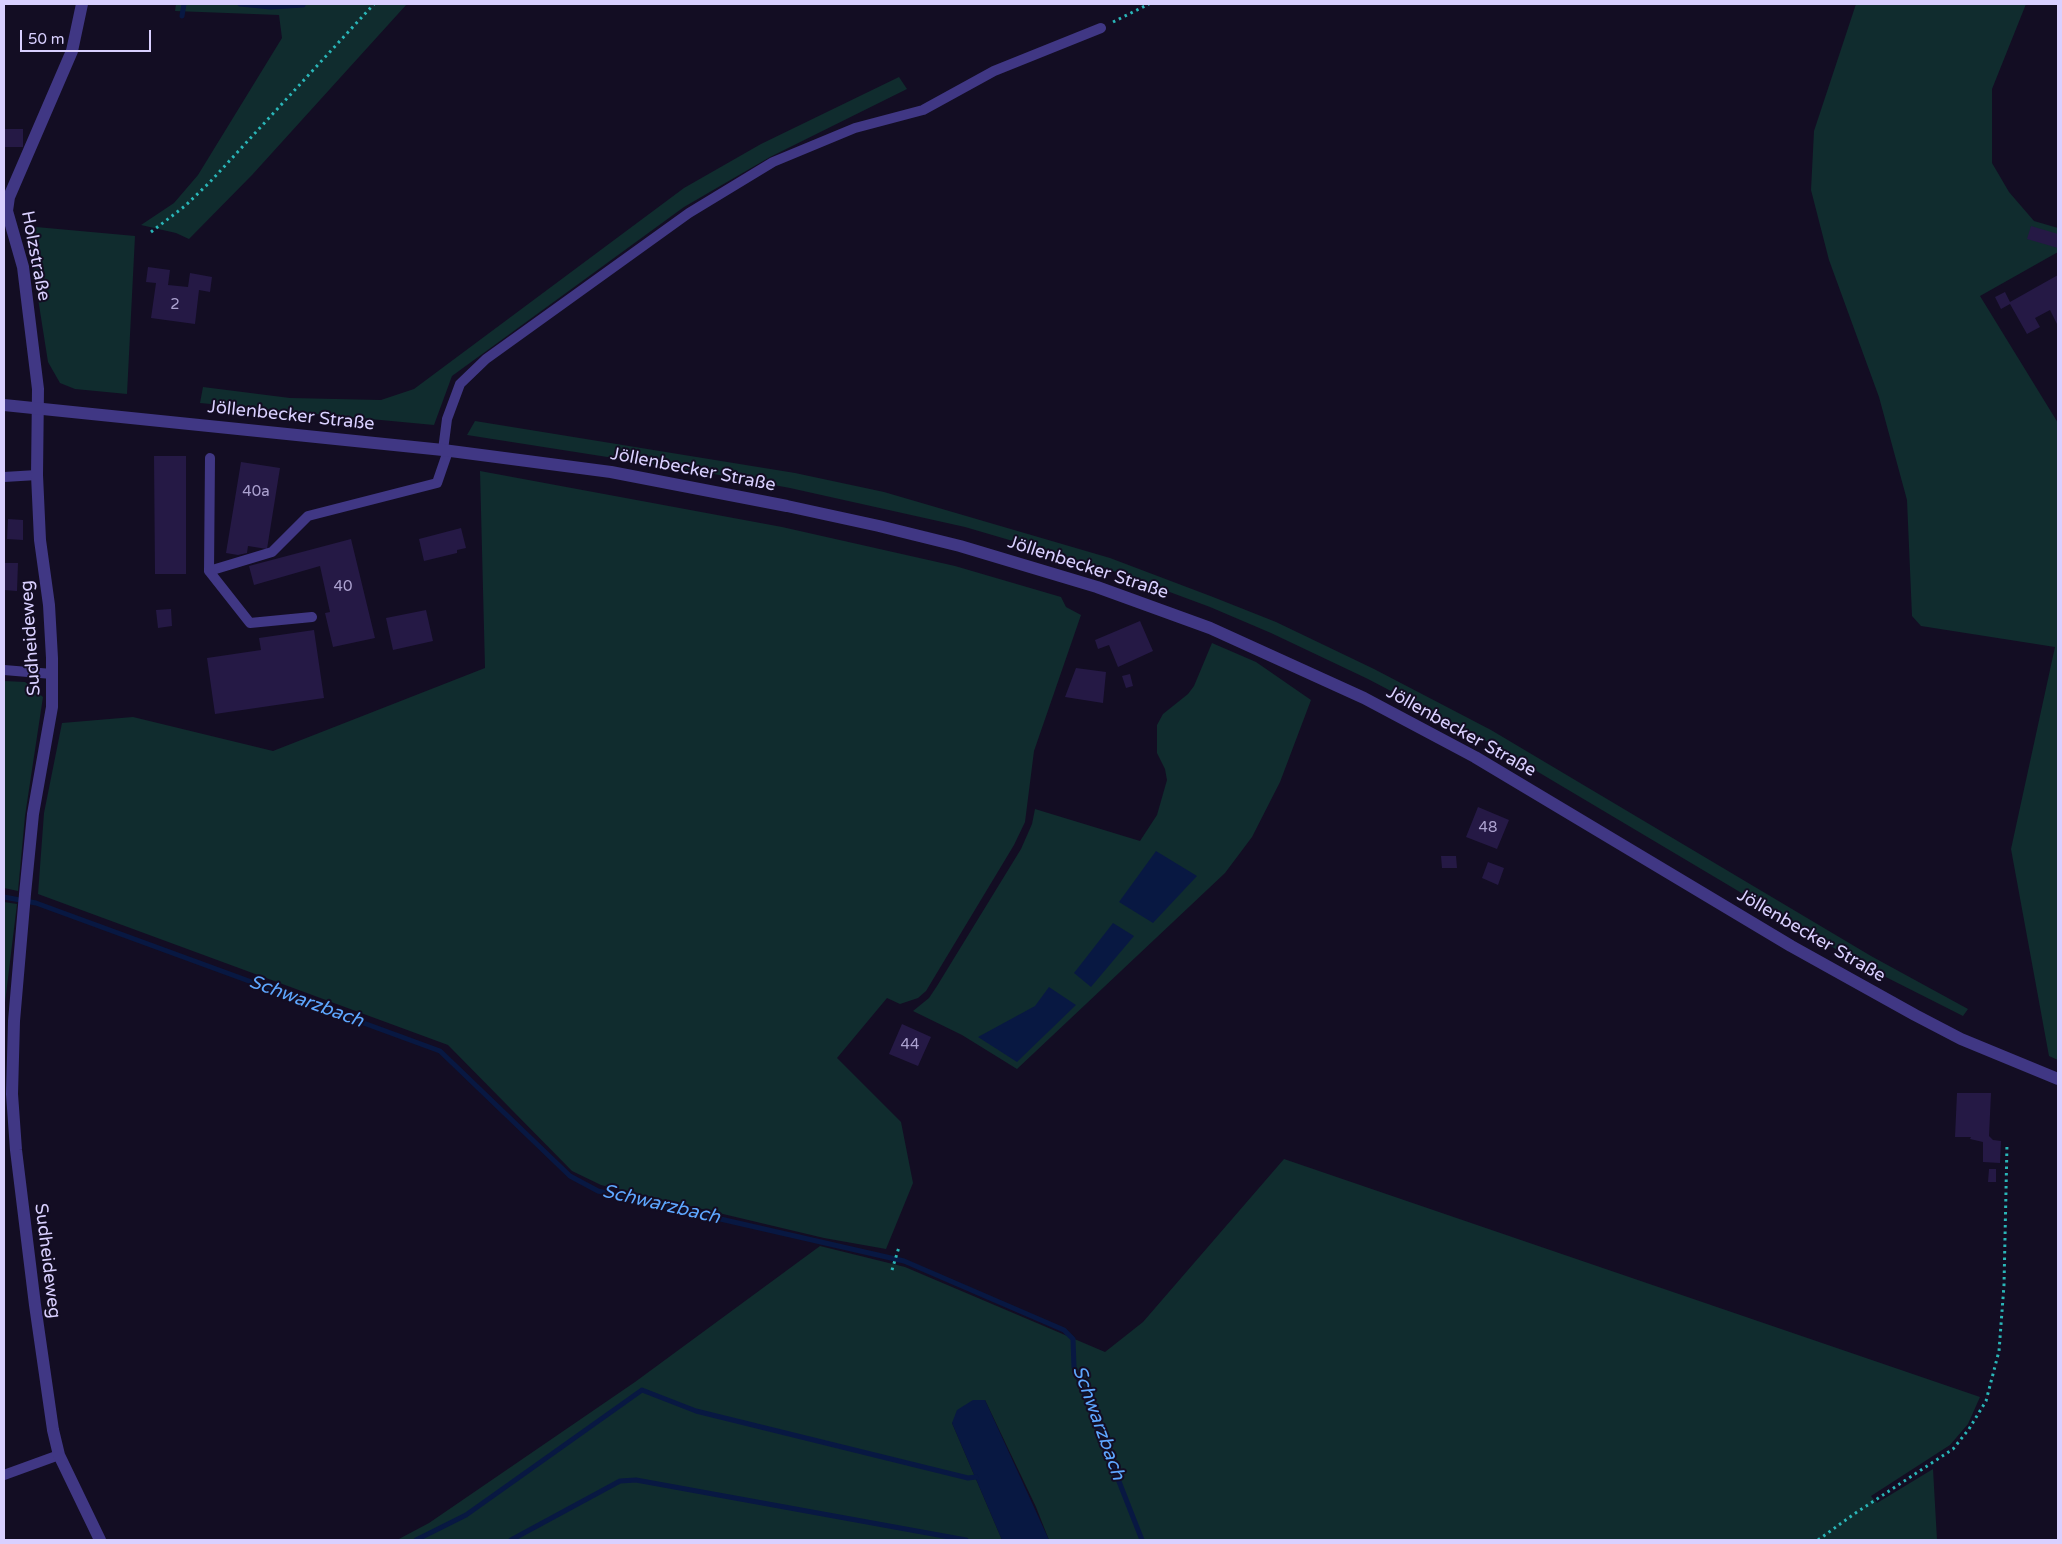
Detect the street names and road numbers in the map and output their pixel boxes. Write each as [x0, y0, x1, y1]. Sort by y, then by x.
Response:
street label: Holzstraße [16, 209, 54, 303]
street label: Jöllenbecker Straße [206, 396, 376, 436]
street label: Jöllenbecker Straße [609, 443, 777, 497]
street label: Jöllenbecker Straße [1005, 532, 1171, 604]
street label: Sudheideweg [16, 579, 46, 697]
street label: Jöllenbecker Straße [1382, 682, 1540, 782]
street label: Jöllenbecker Straße [1733, 885, 1889, 987]
street label: Sudheideweg [29, 1202, 65, 1320]

